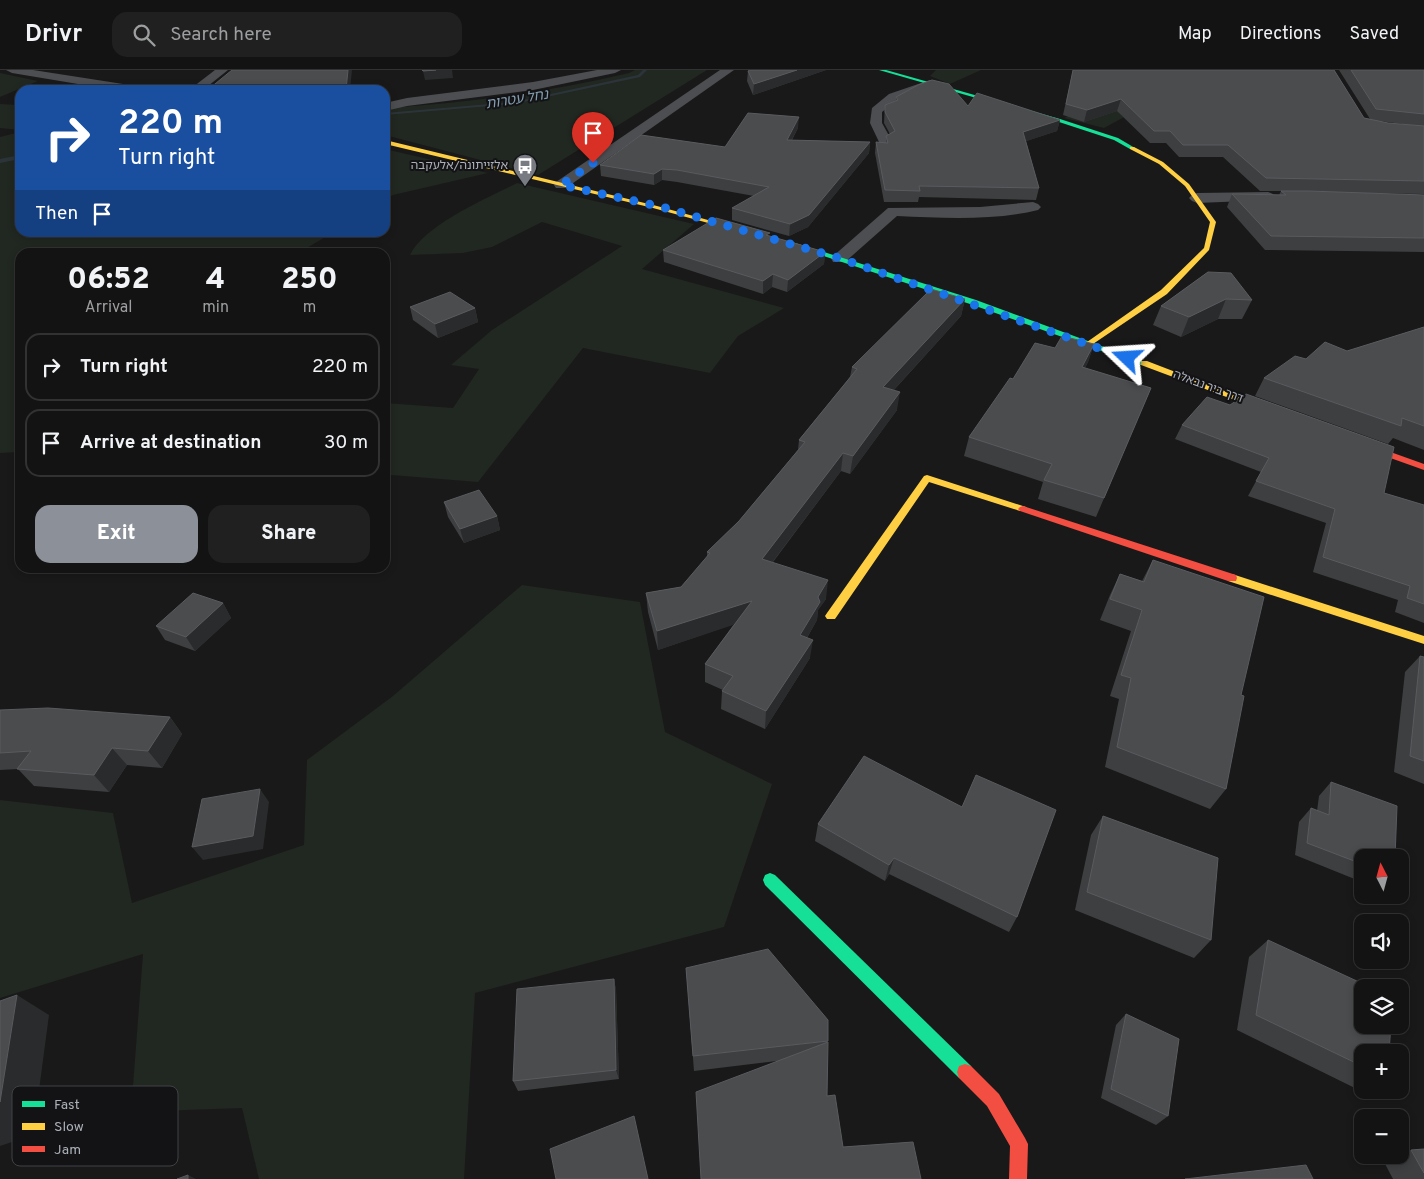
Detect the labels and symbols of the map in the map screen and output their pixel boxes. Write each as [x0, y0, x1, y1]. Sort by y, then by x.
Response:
water label: נחל עטרות [485, 86, 551, 113]
pin [572, 112, 614, 163]
bus stop icon: אלזייתונה/אלעקבה [512, 153, 538, 187]
place label: אלזייתונה/אלעקבה [411, 158, 508, 174]
position arrow [1100, 331, 1152, 383]
street label: דרך ביר נבאלה [1171, 367, 1246, 407]
north arrow [1354, 849, 1409, 904]
legend [12, 1086, 178, 1166]
text: Fast [54, 1097, 80, 1114]
text: Slow [54, 1119, 84, 1136]
text: Jam [54, 1142, 81, 1159]

